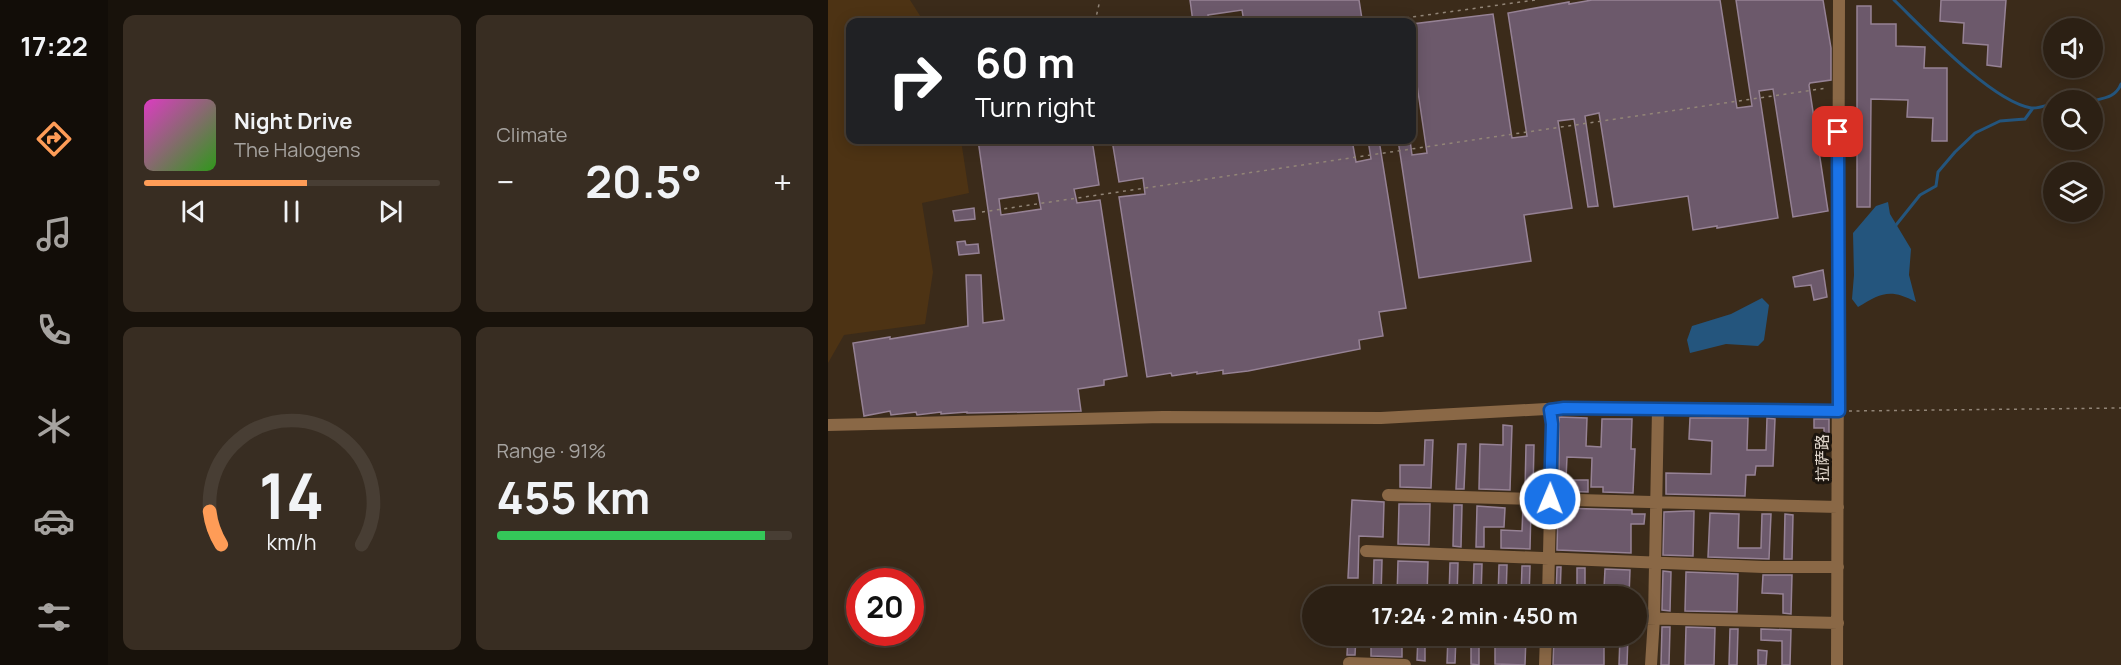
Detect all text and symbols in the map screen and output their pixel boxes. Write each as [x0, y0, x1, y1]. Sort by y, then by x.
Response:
map controls [2043, 18, 2103, 222]
button: sound [2043, 18, 2103, 78]
text: 17:22 [20, 27, 88, 64]
text: 60 m [975, 33, 1075, 91]
icon: right [876, 42, 954, 120]
text: Turn right [975, 88, 1096, 125]
button: search [2043, 90, 2103, 150]
text: Night Drive [234, 106, 353, 136]
pin [1812, 106, 1863, 157]
icon: arrive [1821, 115, 1854, 148]
icon: directions [33, 118, 75, 160]
text: Climate [497, 121, 568, 148]
text: The Halogens [234, 136, 360, 163]
text: 20.5° [585, 150, 702, 212]
text: − [497, 159, 514, 204]
text: + [773, 159, 792, 204]
button: layers [2043, 162, 2103, 222]
icon: previous [177, 195, 210, 228]
icon: pause [275, 195, 308, 228]
icon: next [374, 195, 407, 228]
icon: music [33, 213, 75, 255]
icon: phone [33, 309, 75, 351]
icon: climate [33, 405, 75, 447]
street label: 拉萨路 [1811, 434, 1833, 482]
text: Range · 91% [497, 437, 606, 464]
text: 14 [259, 452, 324, 538]
text: 455 km [497, 466, 650, 528]
position arrow [1518, 467, 1582, 531]
icon: car [33, 500, 75, 542]
text: km/h [267, 528, 317, 557]
speed limit sign: 20 [846, 568, 924, 646]
icon: filters [33, 596, 75, 638]
text: 17:24 · 2 min · 450 m [1371, 601, 1578, 631]

